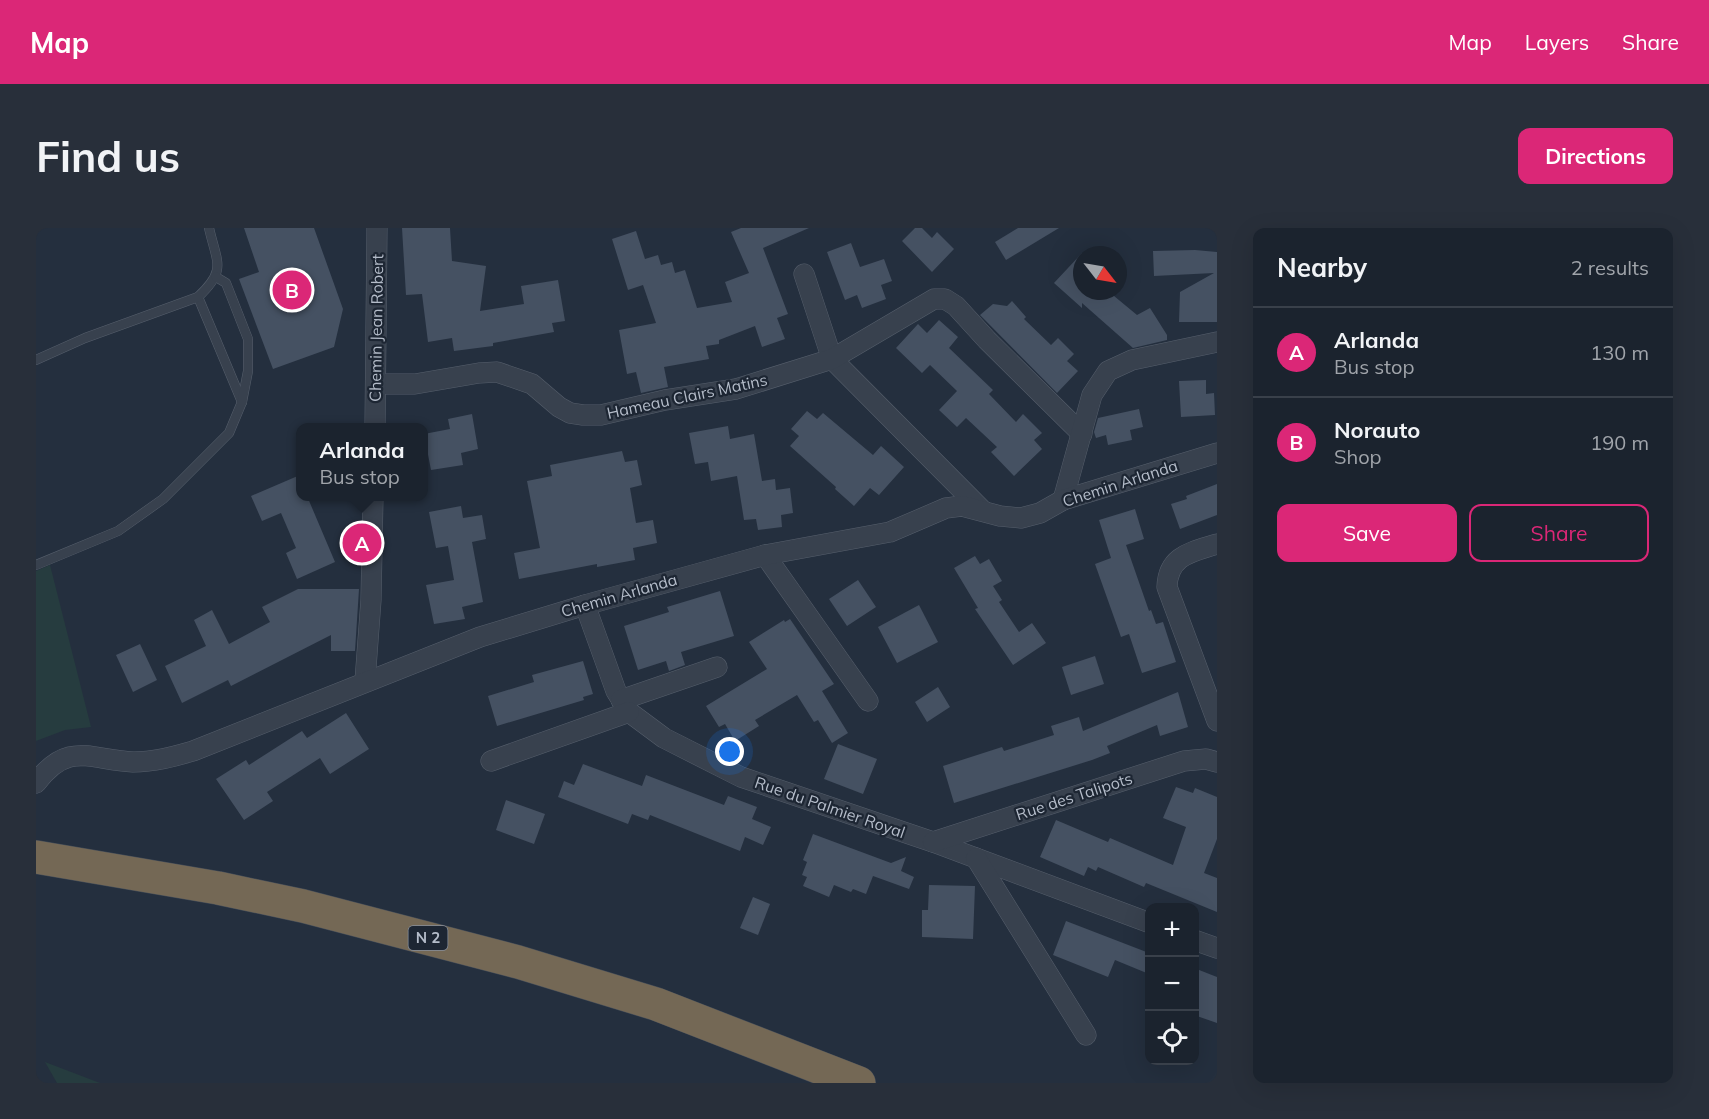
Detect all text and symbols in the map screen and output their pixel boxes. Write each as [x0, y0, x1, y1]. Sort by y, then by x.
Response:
text: Map [30, 25, 89, 60]
text: Map [1449, 29, 1492, 55]
text: Layers [1525, 29, 1589, 55]
text: Share [1622, 29, 1679, 55]
button: Directions [1518, 128, 1673, 184]
text: Find us [36, 130, 180, 183]
north arrow [1073, 246, 1127, 300]
text: Nearby [1277, 251, 1367, 284]
street label: Chemin Jean Robert [365, 254, 387, 402]
text: 2 results [1571, 255, 1649, 280]
pin: B [272, 268, 312, 312]
text: Arlanda [1334, 326, 1419, 354]
text: A [1289, 340, 1304, 365]
text: 130 m [1590, 340, 1649, 365]
text: Bus stop [1334, 354, 1414, 379]
street label: Hameau Clairs Matins [605, 369, 769, 423]
text: Norauto [1334, 416, 1420, 444]
popup [296, 423, 428, 501]
text: B [1290, 430, 1303, 455]
text: 190 m [1590, 430, 1649, 455]
text: Arlanda [319, 436, 405, 464]
text: Shop [1334, 444, 1382, 469]
street label: Chemin Arlanda [1060, 455, 1180, 511]
text: Bus stop [319, 464, 400, 489]
button: Save [1277, 504, 1457, 562]
button: Share [1469, 504, 1649, 562]
pin: A [342, 520, 382, 566]
street label: Chemin Arlanda [559, 569, 679, 621]
your location [715, 737, 744, 766]
street label: Rue des Talipots [1013, 768, 1135, 824]
street label: Rue du Palmier Royal [752, 772, 908, 842]
map controls [1145, 903, 1199, 1065]
button: + [1145, 903, 1199, 957]
road number: N 2 [408, 926, 448, 950]
button: − [1145, 957, 1199, 1011]
button: locate [1145, 1011, 1199, 1065]

